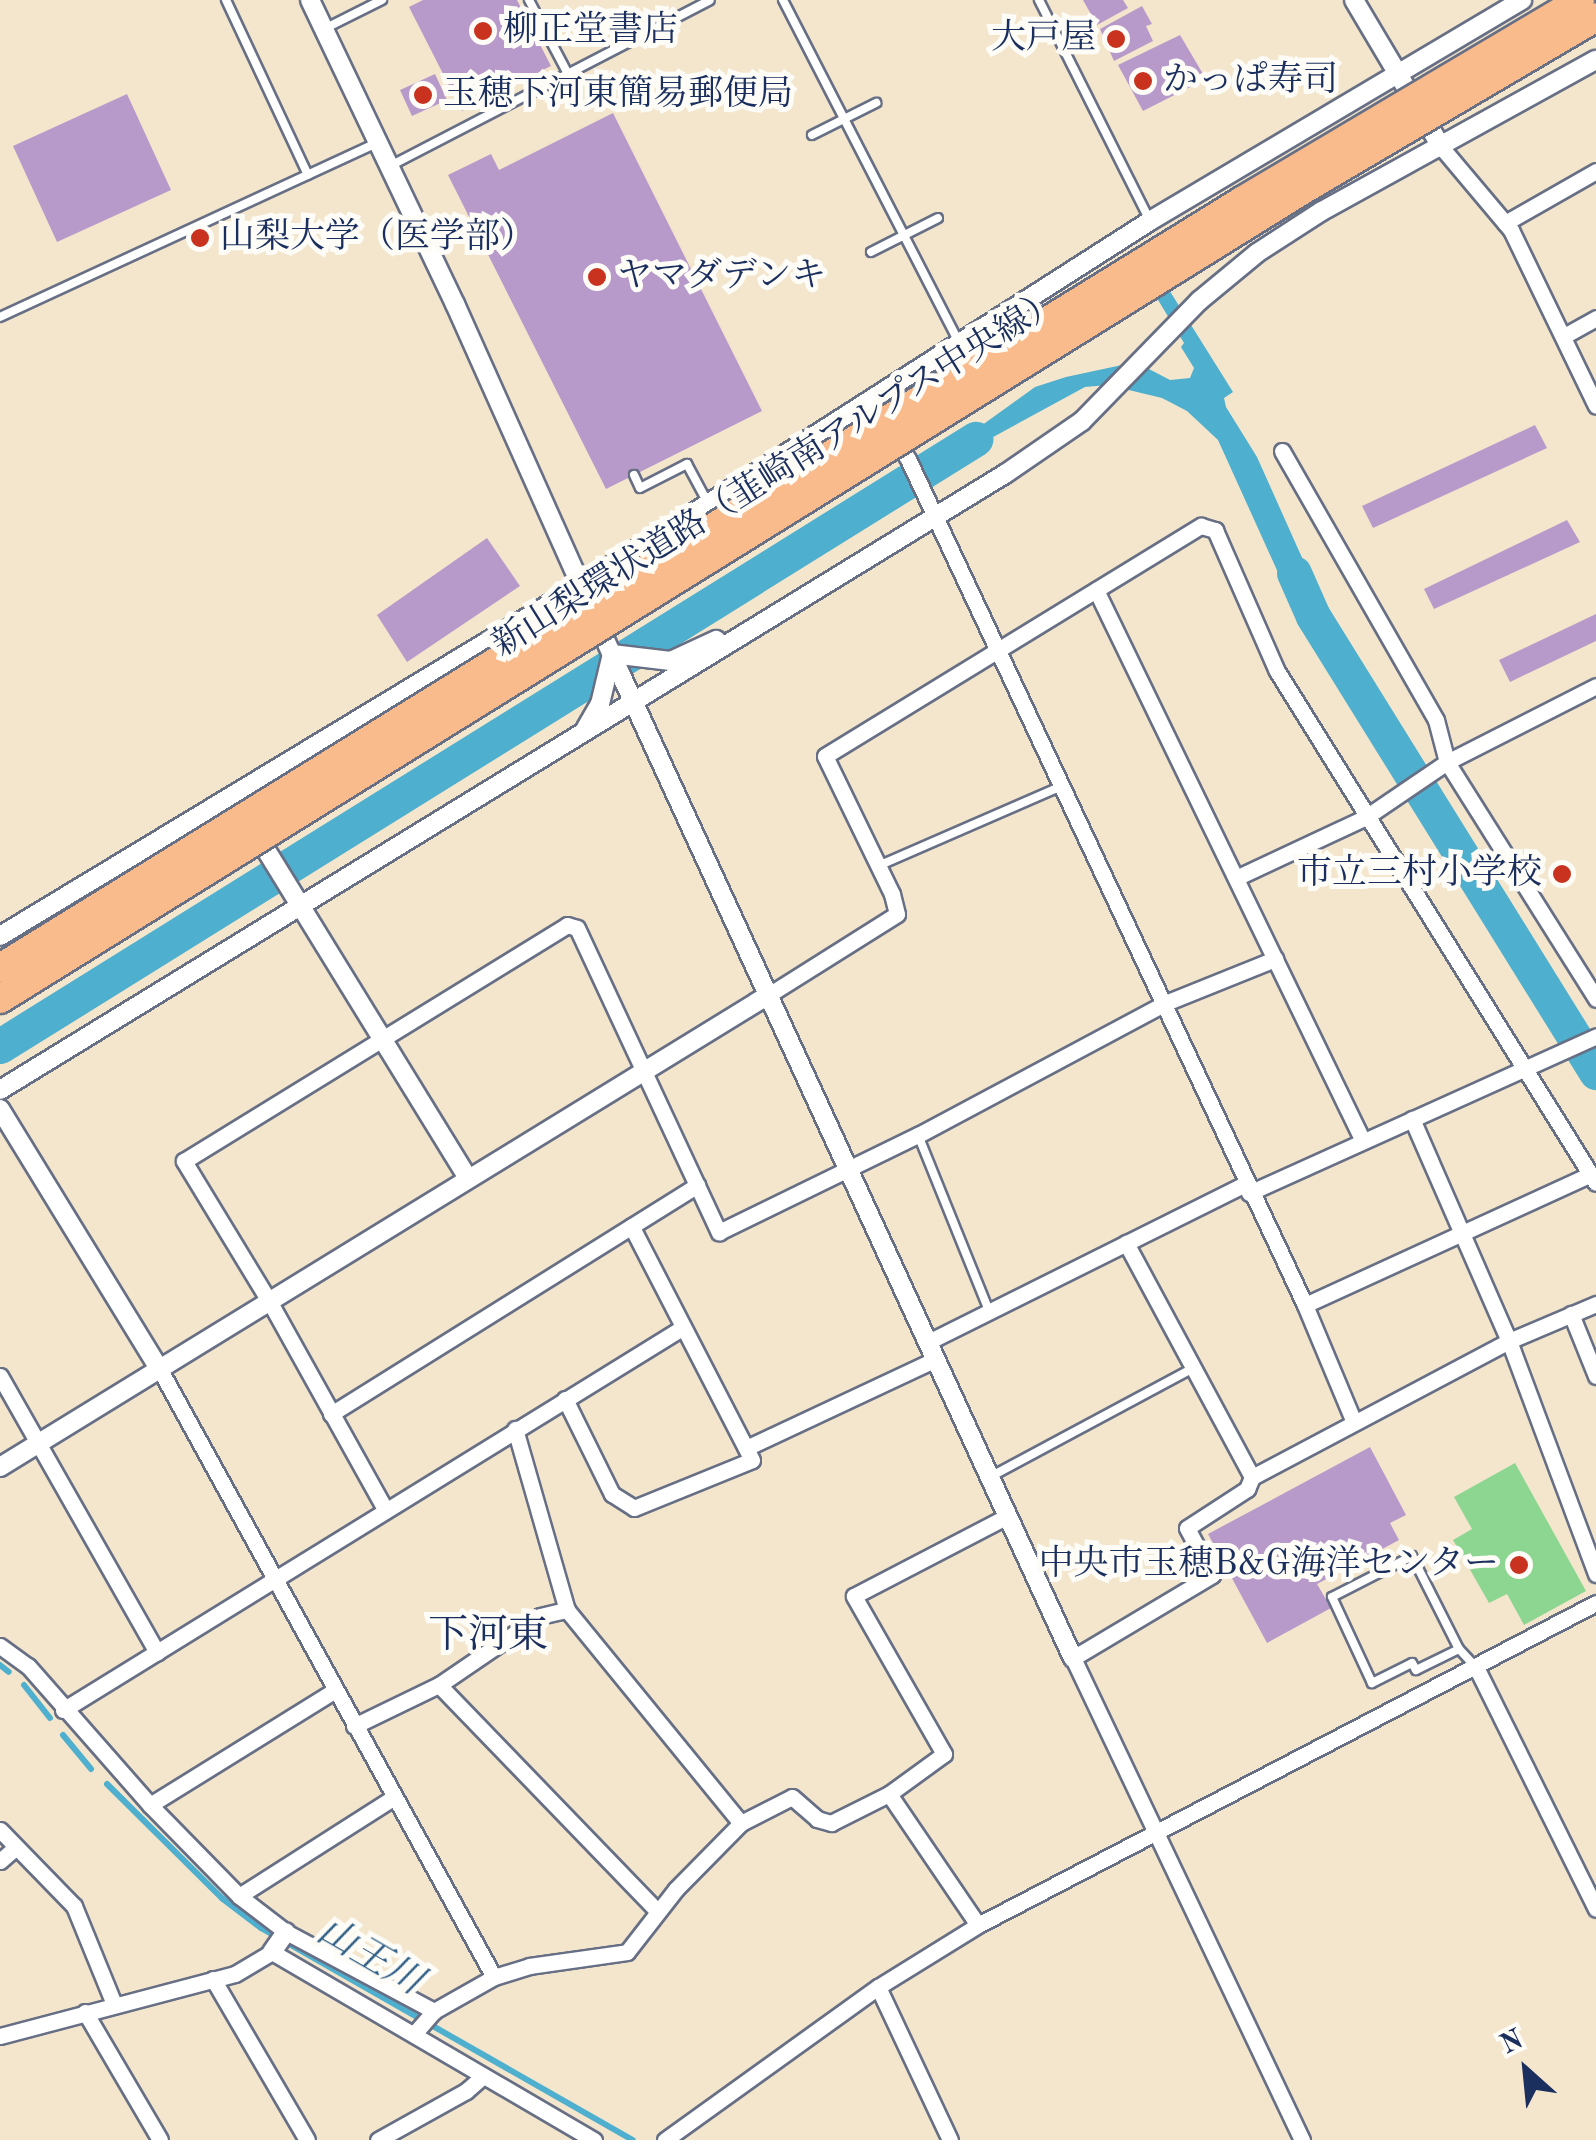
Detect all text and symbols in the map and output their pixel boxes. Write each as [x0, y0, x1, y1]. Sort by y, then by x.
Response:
place label: 柳正堂書店 [503, 10, 678, 52]
place label: 大戸屋 [991, 18, 1096, 60]
marker: 柳正堂書店 [472, 20, 494, 42]
marker: 大戸屋 [1105, 28, 1127, 50]
place label: かっぱ寿司 [1163, 60, 1338, 102]
marker: かっぱ寿司 [1132, 70, 1154, 92]
place label: 玉穂下河東簡易郵便局 [443, 74, 793, 116]
marker: 玉穂下河東簡易郵便局 [412, 84, 434, 106]
place label: 山梨大学（医学部） [220, 217, 535, 259]
marker: 山梨大学（医学部） [189, 227, 211, 249]
place label: ヤマダデンキ [617, 256, 827, 298]
marker: ヤマダデンキ [586, 266, 608, 288]
street label: 新山梨環状道路（韮崎南アルプス中央線） [484, 280, 1070, 668]
place label: 市立三村小学校 [1297, 853, 1542, 895]
marker: 市立三村小学校 [1551, 863, 1573, 885]
place label: 中央市玉穂B&G海洋センター [1037, 1544, 1499, 1586]
marker: 中央市玉穂B&G海洋センター [1508, 1554, 1530, 1576]
district label: 下河東 [428, 1613, 548, 1661]
water label: 山王川 [308, 1910, 430, 2006]
north arrow [1476, 2020, 1576, 2120]
text: N [1496, 2026, 1528, 2061]

